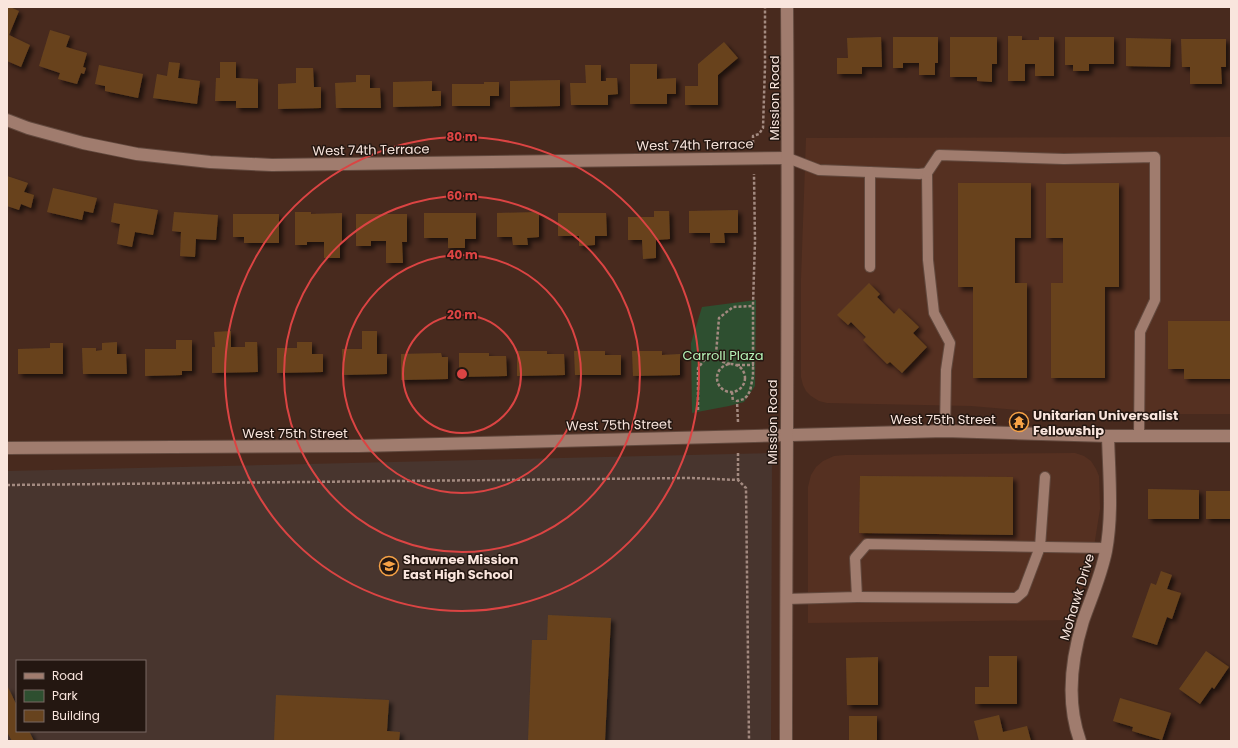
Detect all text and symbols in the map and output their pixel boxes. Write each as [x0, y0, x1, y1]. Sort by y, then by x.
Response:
street label: Mission Road [765, 55, 784, 141]
text: 80 m [447, 128, 478, 145]
street label: West 74th Terrace [636, 134, 754, 156]
street label: West 74th Terrace [312, 139, 430, 161]
text: 60 m [447, 187, 478, 204]
text: 40 m [446, 246, 478, 263]
text: 20 m [447, 306, 477, 323]
park label: Carroll Plaza [683, 346, 763, 365]
centre of rings [455, 367, 469, 381]
street label: Mission Road [763, 379, 782, 465]
place label: Unitarian Universalist Fellowship [1033, 406, 1178, 440]
street label: West 75th Street [890, 410, 996, 429]
temple icon: Unitarian Universalist Fellowship [1008, 411, 1030, 433]
street label: West 75th Street [566, 415, 672, 435]
street label: West 75th Street [242, 424, 348, 443]
place label: Shawnee Mission East High School [403, 550, 519, 584]
street label: Mohawk Drive [1055, 551, 1099, 643]
school or university icon: Shawnee Mission East High School [378, 555, 400, 577]
legend [16, 660, 146, 732]
text: Road [52, 667, 83, 684]
text: Park [52, 687, 79, 704]
text: Building [52, 707, 100, 724]

